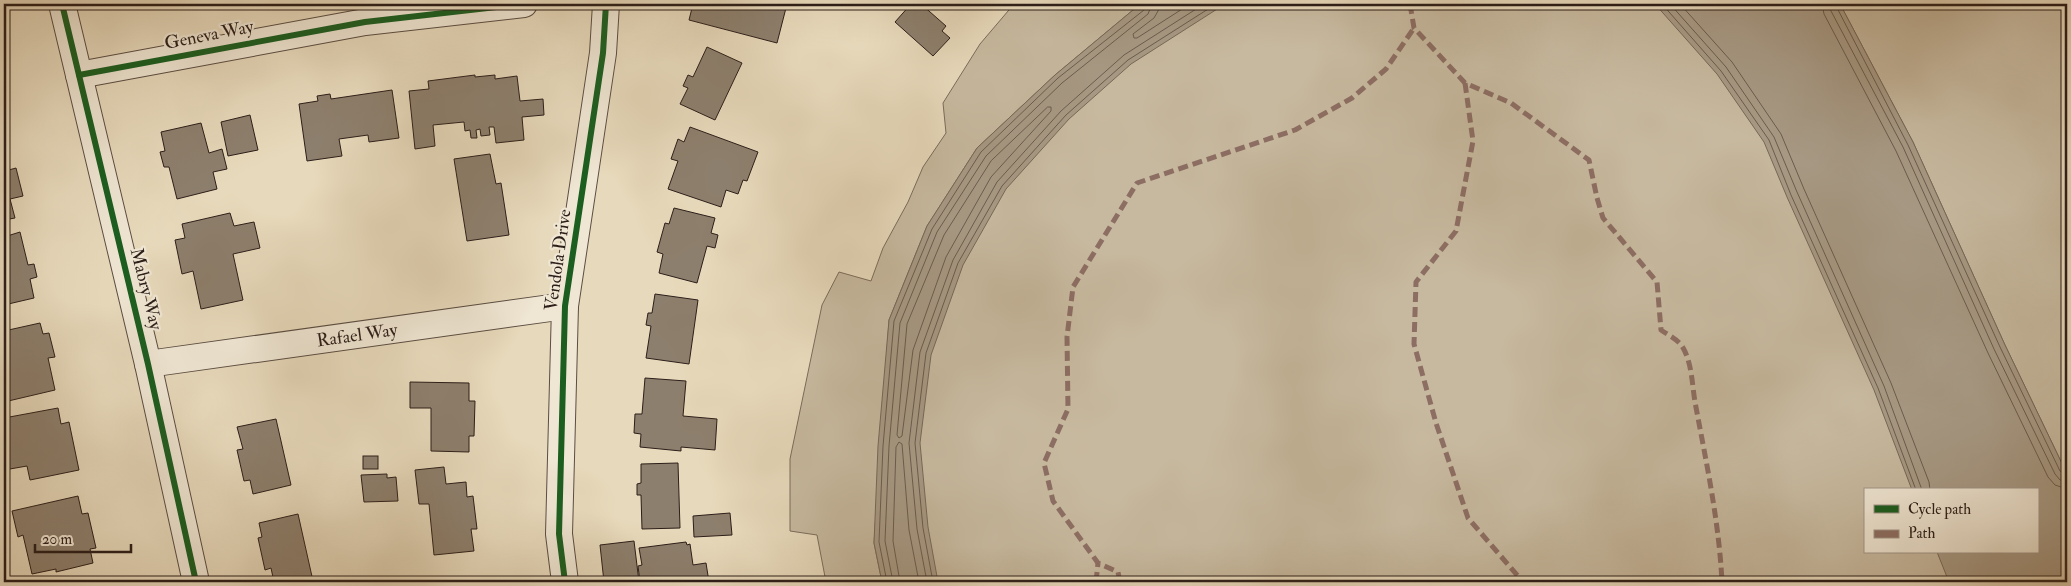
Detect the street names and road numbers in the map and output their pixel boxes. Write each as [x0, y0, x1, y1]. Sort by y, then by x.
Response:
street label: Geneva Way [163, 15, 257, 55]
street label: Vendola Drive [539, 207, 577, 312]
street label: Mabry Way [125, 246, 168, 333]
street label: Rafael Way [315, 318, 400, 352]

